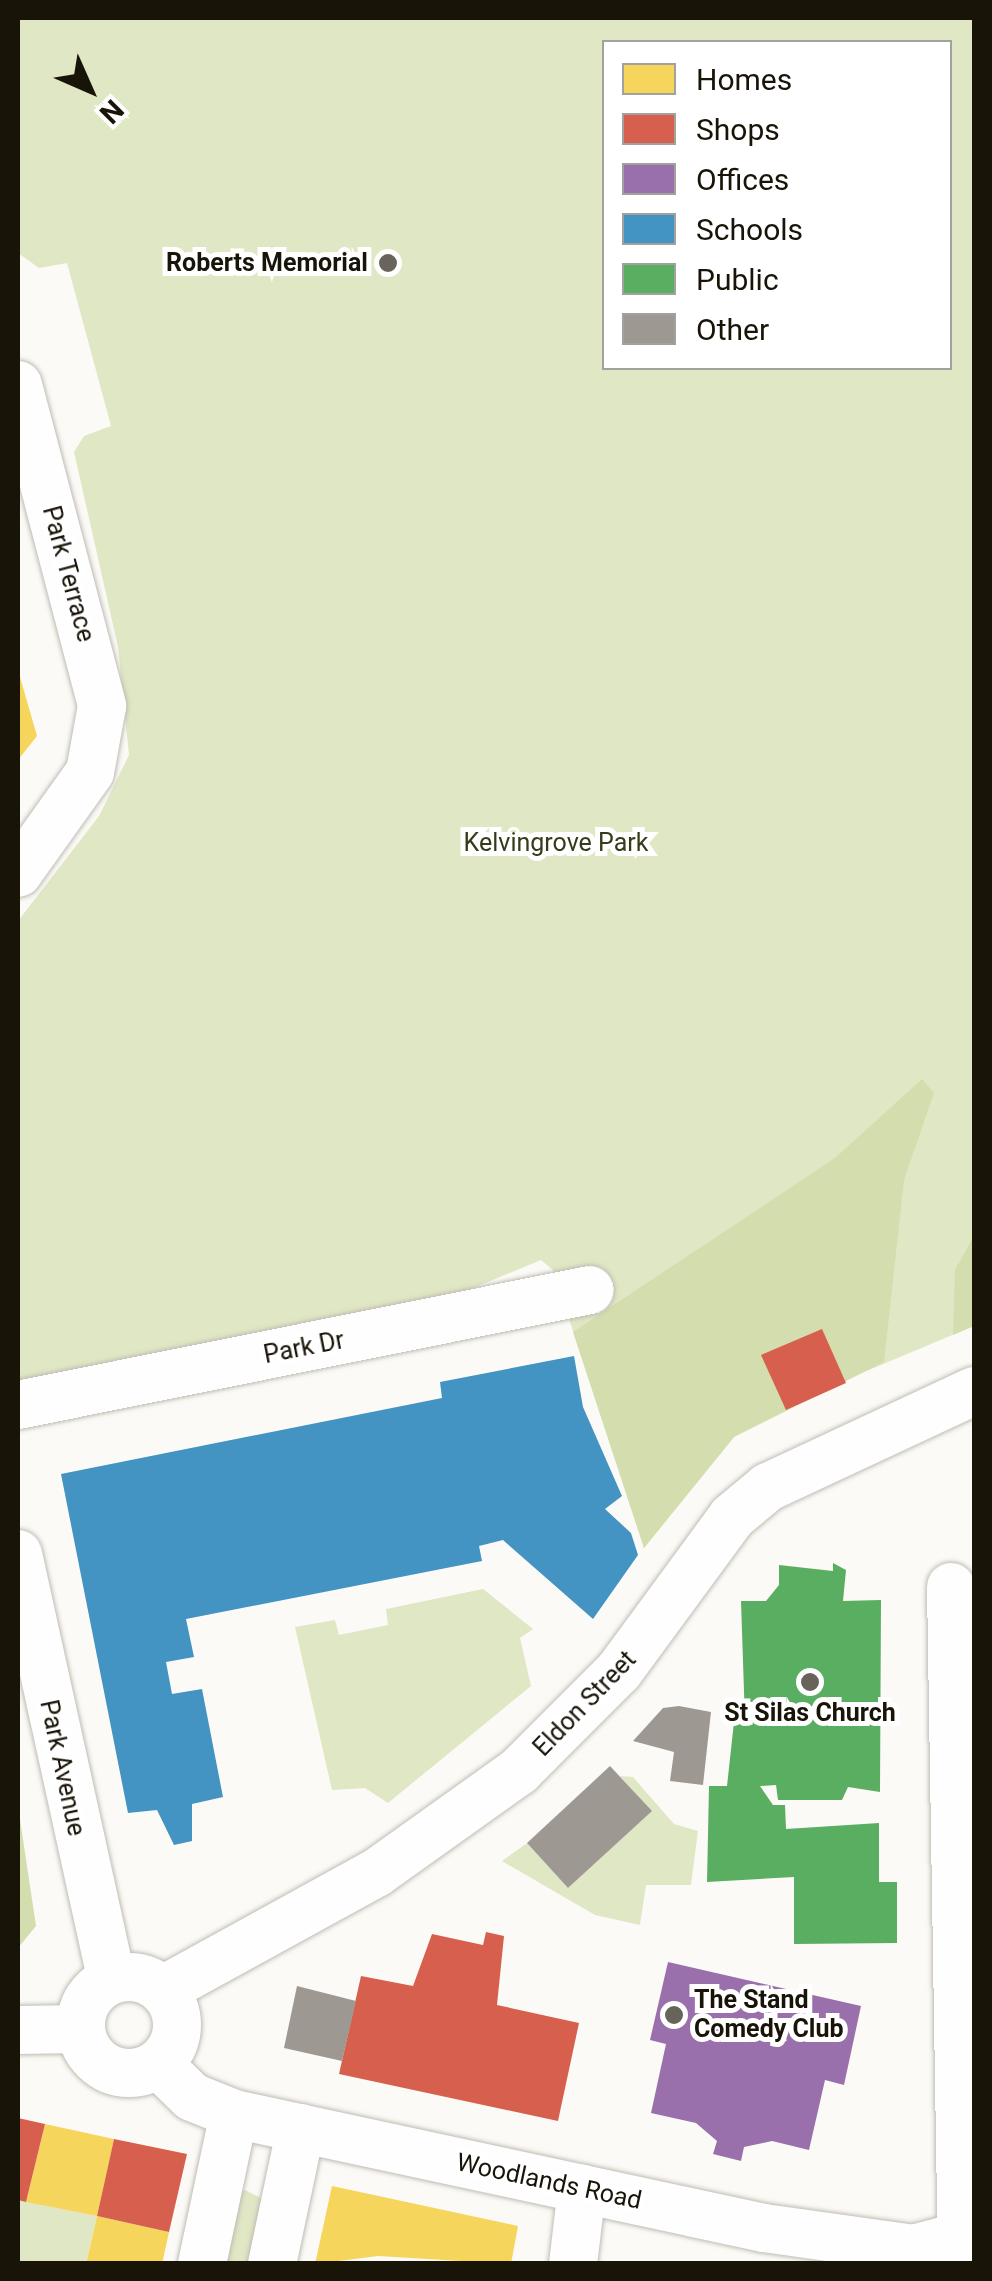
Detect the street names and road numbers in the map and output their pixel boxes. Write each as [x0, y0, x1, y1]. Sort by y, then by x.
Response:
street label: Park Terrace [35, 503, 101, 645]
street label: Park Dr [261, 1326, 347, 1370]
street label: Eldon Street [527, 1645, 643, 1763]
street label: Park Avenue [33, 1697, 91, 1839]
street label: Woodlands Road [454, 2148, 644, 2216]

